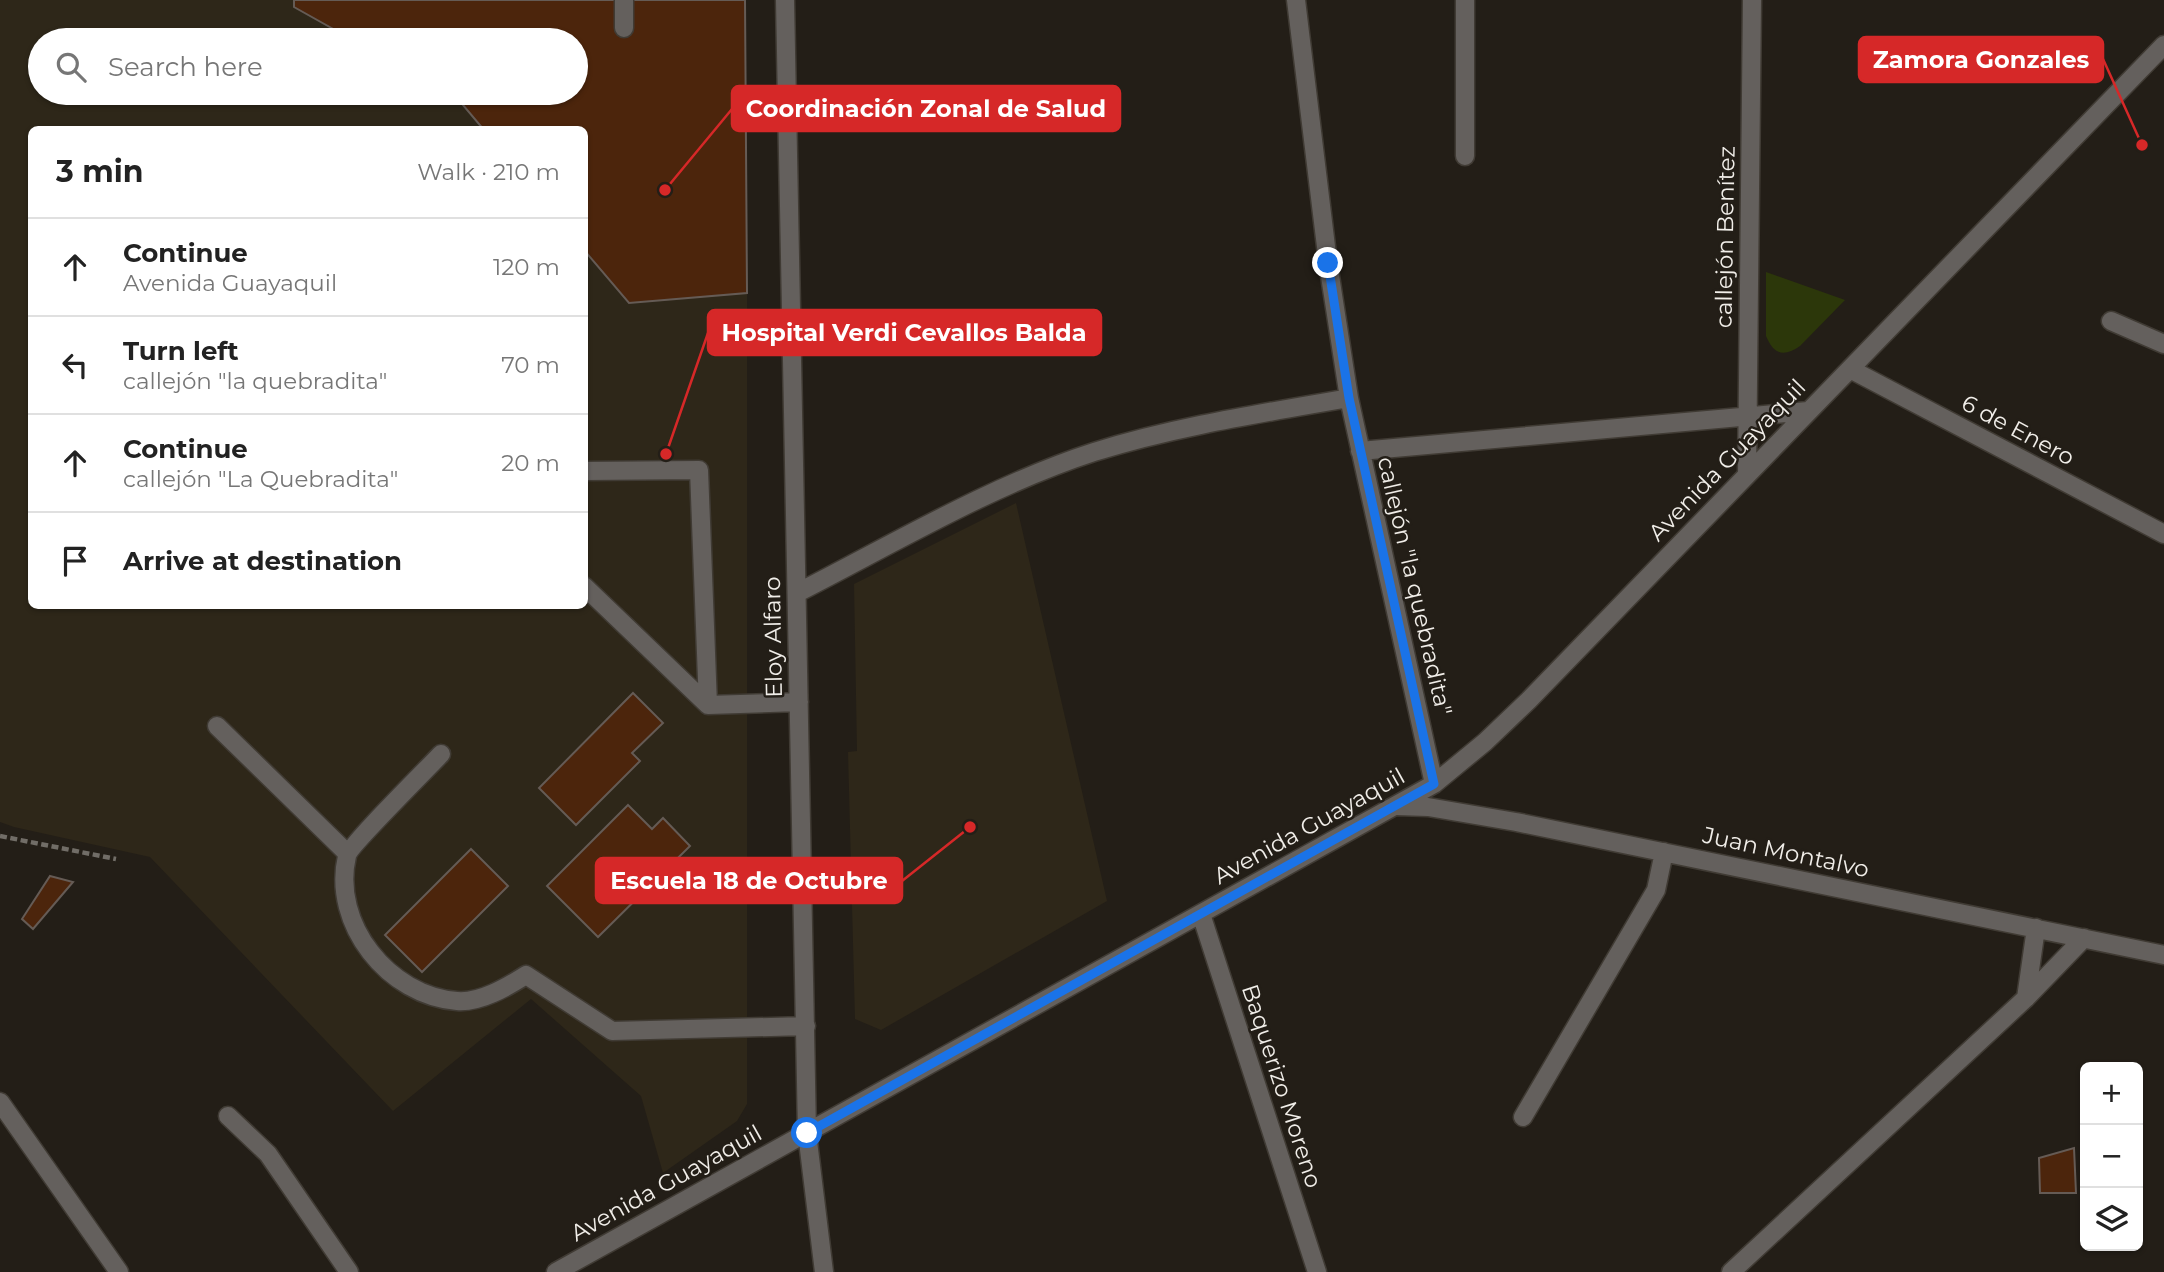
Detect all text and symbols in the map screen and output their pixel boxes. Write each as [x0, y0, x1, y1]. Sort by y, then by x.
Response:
search box [28, 28, 588, 105]
callout: Zamora Gonzales [1859, 37, 2103, 82]
text: Zamora Gonzales [1873, 45, 2090, 74]
icon: search [52, 48, 90, 86]
text: Search here [108, 51, 263, 83]
callout: Coordinación Zonal de Salud [732, 86, 1120, 131]
text: Coordinación Zonal de Salud [746, 94, 1106, 123]
street label: callejón Benítez [1709, 146, 1741, 328]
text: 3 min [56, 153, 143, 190]
text: Walk · 210 m [417, 158, 560, 186]
text: Continue [123, 237, 248, 269]
route end [1312, 247, 1343, 278]
icon: ahead [56, 248, 94, 286]
text: 120 m [493, 253, 560, 281]
text: Avenida Guayaquil [123, 269, 337, 297]
callout: Hospital Verdi Cevallos Balda [708, 310, 1101, 355]
text: Hospital Verdi Cevallos Balda [722, 318, 1086, 347]
text: Turn left [123, 335, 239, 367]
icon: left [56, 346, 94, 384]
text: 70 m [501, 351, 560, 379]
text: callejón "la quebradita" [123, 367, 387, 395]
street label: Avenida Guayaquil [1643, 373, 1811, 547]
street label: 6 de Enero [1957, 389, 2079, 471]
text: Continue [123, 433, 248, 465]
icon: ahead [56, 444, 94, 482]
text: 20 m [501, 449, 560, 477]
street label: callejón "la quebradita" [1372, 454, 1458, 718]
text: callejón "La Quebradita" [123, 465, 398, 493]
icon: arrive [56, 542, 94, 580]
text: Arrive at destination [123, 545, 402, 577]
street label: Eloy Alfaro [758, 576, 788, 698]
street label: Avenida Guayaquil [1209, 762, 1409, 890]
street label: Juan Montalvo [1699, 821, 1872, 883]
callout: Escuela 18 de Octubre [596, 858, 902, 903]
text: Escuela 18 de Octubre [610, 866, 888, 895]
street label: Baquerizo Moreno [1236, 981, 1328, 1191]
map controls [2080, 1062, 2143, 1251]
button: + [2080, 1062, 2143, 1125]
route start [791, 1117, 822, 1148]
street label: Avenida Guayaquil [566, 1119, 766, 1247]
button: − [2080, 1125, 2143, 1188]
button: layers [2080, 1188, 2143, 1251]

